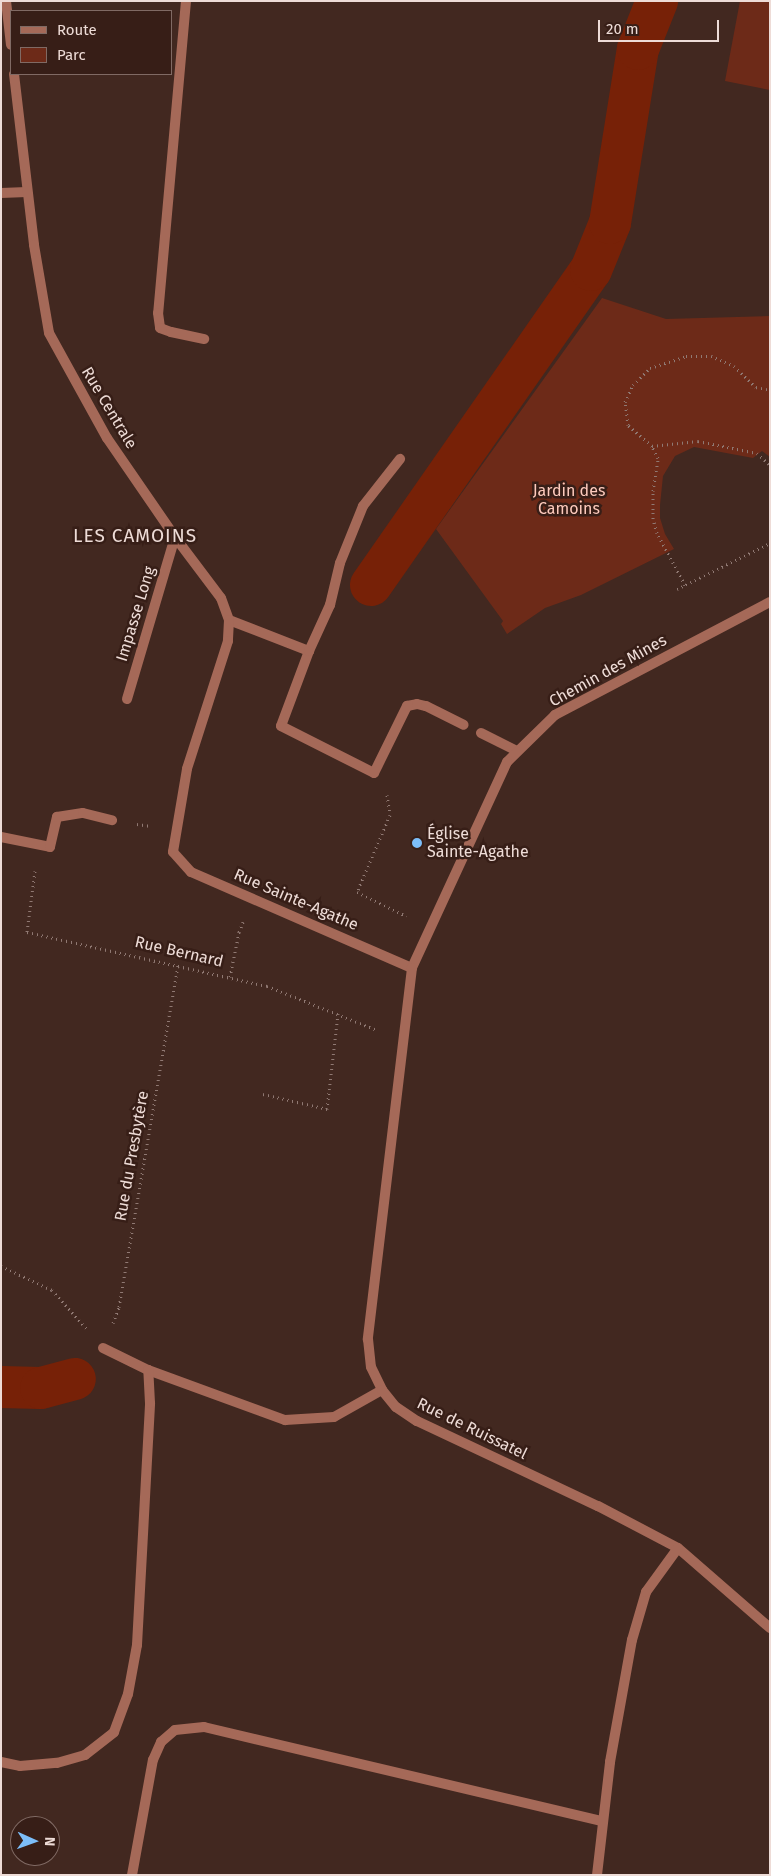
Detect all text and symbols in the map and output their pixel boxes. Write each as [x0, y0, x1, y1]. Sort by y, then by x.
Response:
legend [10, 10, 172, 75]
scale bar [601, 10, 722, 42]
text: 20 m [606, 20, 639, 38]
text: Route [57, 21, 97, 39]
text: Parc [57, 46, 86, 64]
street label: Rue Centrale [77, 364, 141, 452]
park label: Jardin des Camoins [533, 481, 605, 519]
district label: LES CAMOINS [72, 525, 198, 547]
street label: Impasse Long [112, 564, 160, 664]
street label: Chemin des Mines [546, 631, 670, 711]
place label: Église Sainte-Agathe [427, 824, 529, 862]
marker: Église Sainte-Agathe [411, 837, 423, 849]
street label: Rue Sainte-Agathe [231, 865, 361, 935]
street label: Rue Bernard [133, 933, 225, 971]
street label: Rue du Presbytère [111, 1089, 153, 1223]
street label: Rue de Ruissatel [414, 1394, 530, 1464]
north arrow [10, 1816, 60, 1866]
text: N [41, 1837, 58, 1846]

